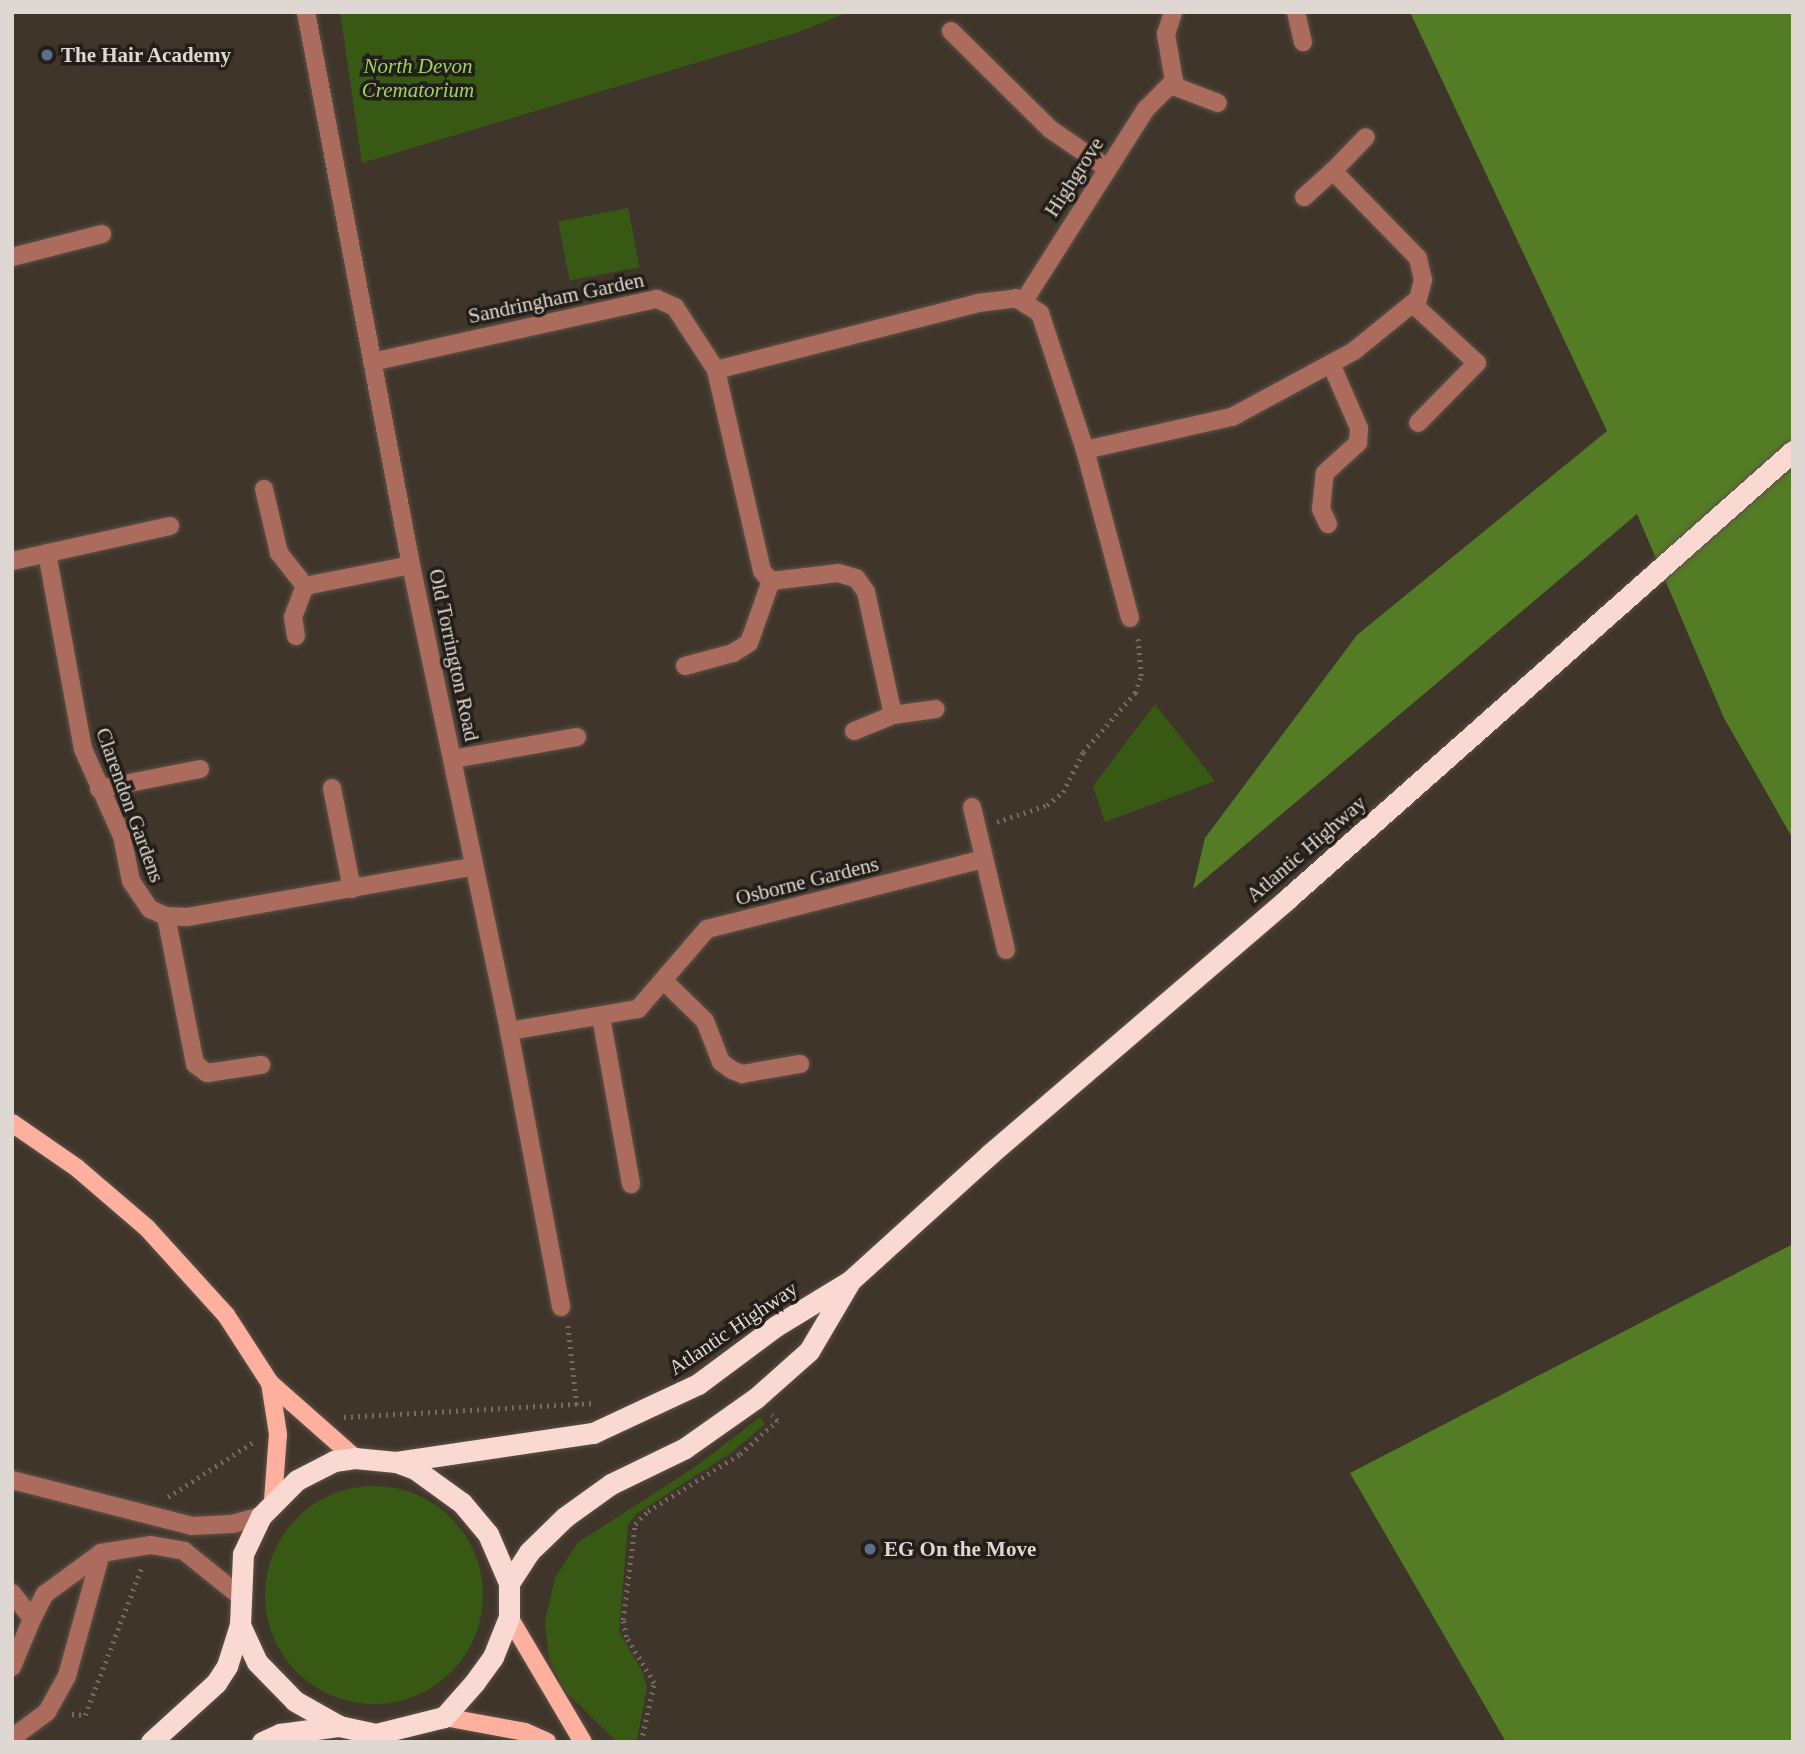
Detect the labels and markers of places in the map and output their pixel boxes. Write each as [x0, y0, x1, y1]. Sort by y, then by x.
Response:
place label: The Hair Academy [61, 42, 232, 68]
marker: The Hair Academy [39, 47, 55, 63]
place label: EG On the Move [884, 1536, 1036, 1562]
marker: EG On the Move [862, 1541, 878, 1557]

